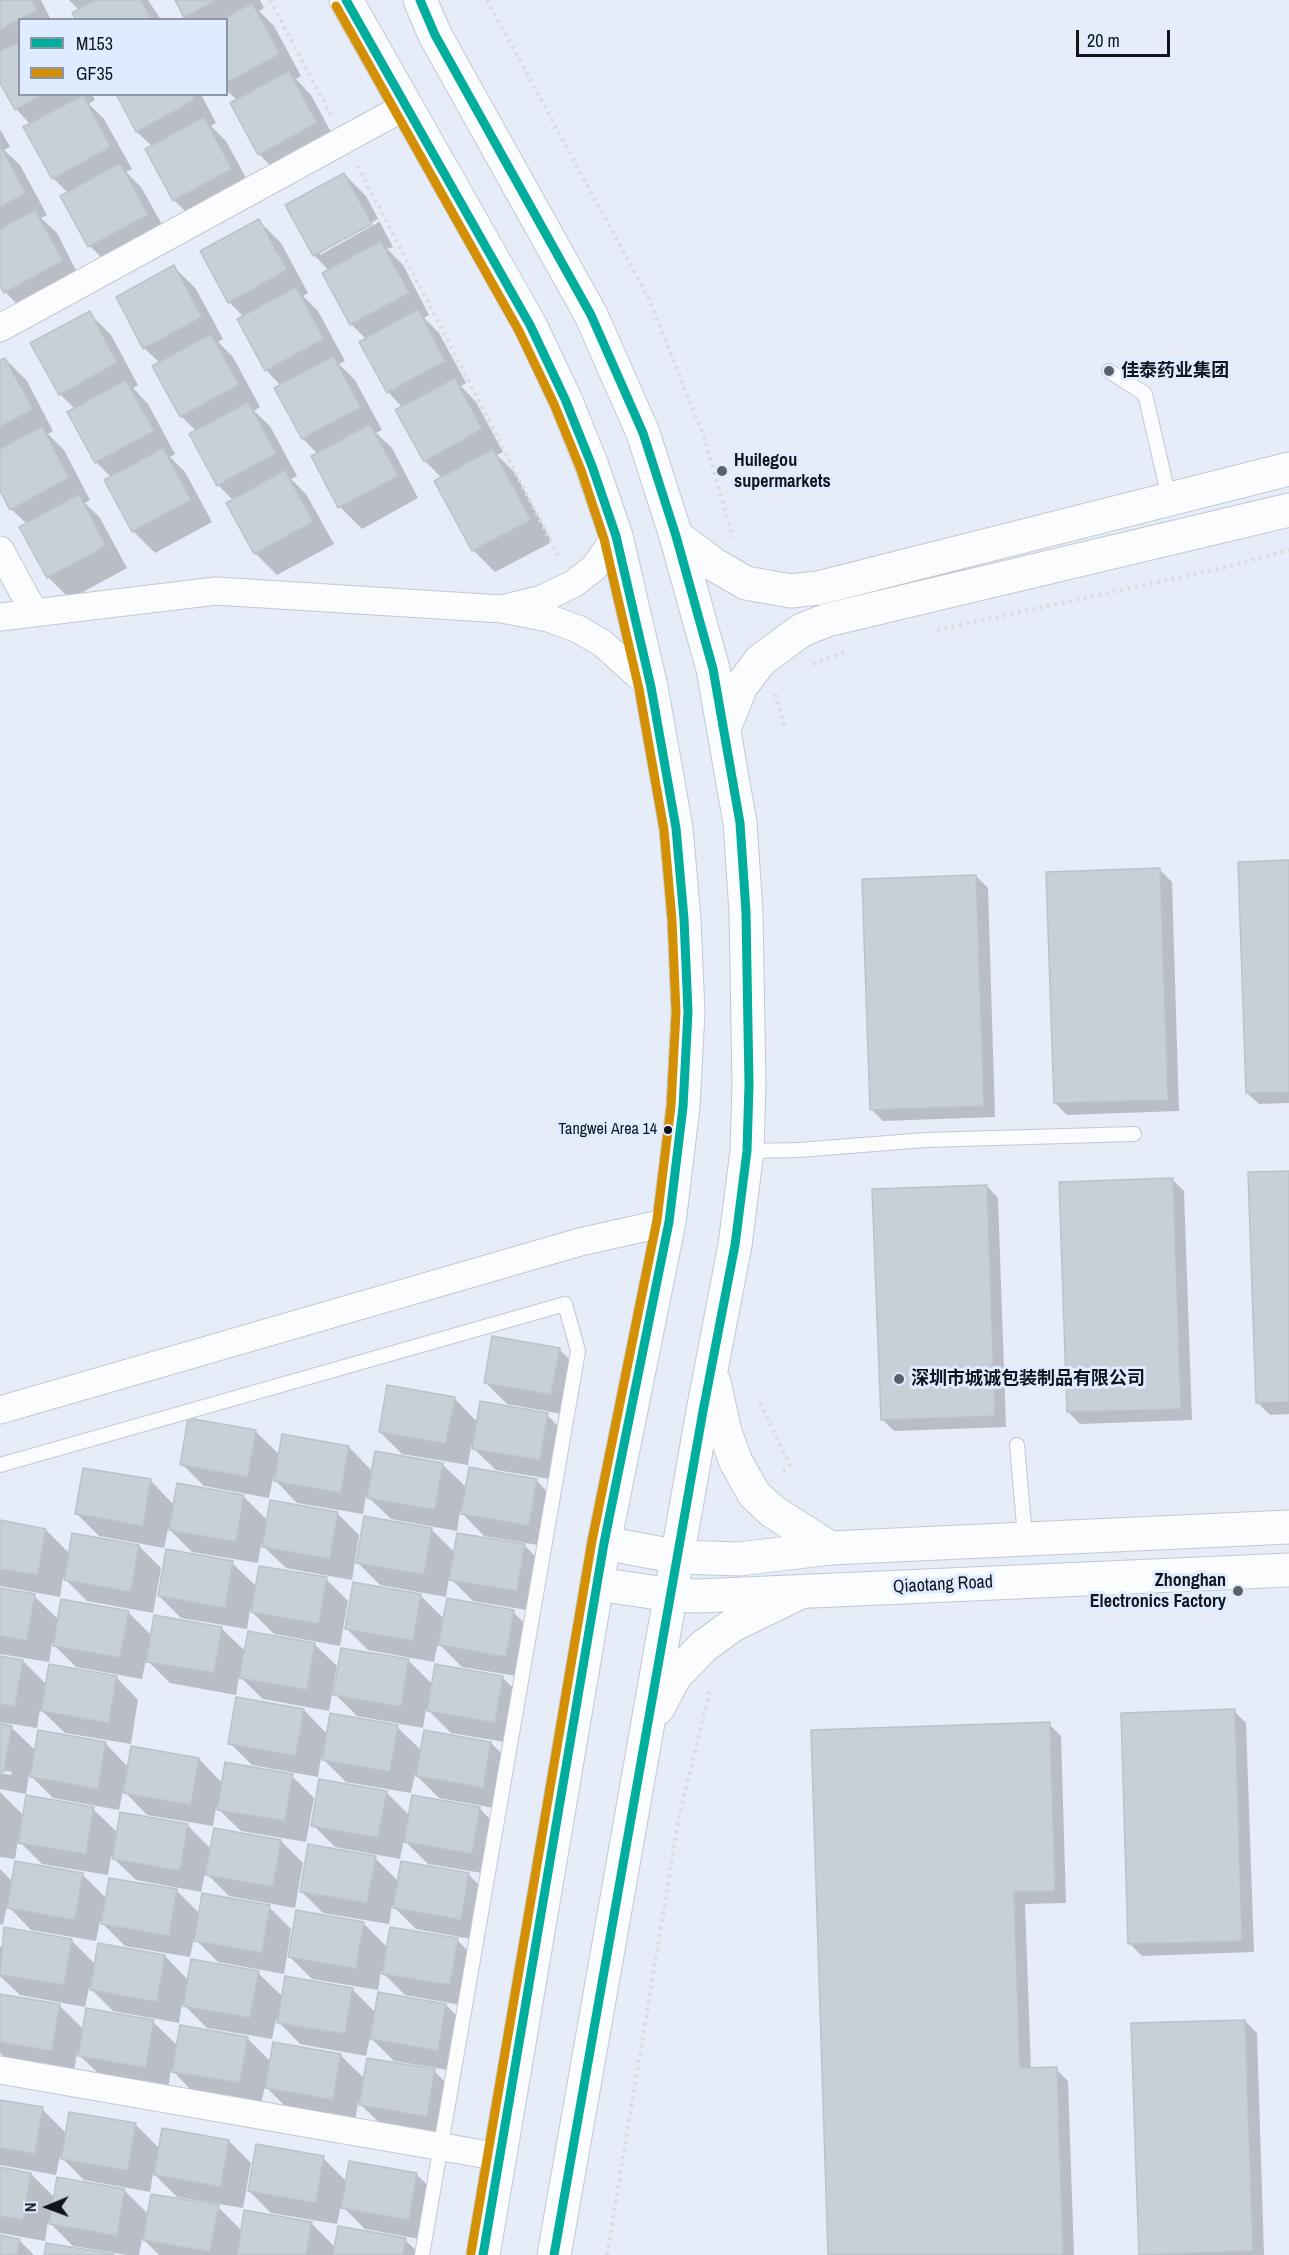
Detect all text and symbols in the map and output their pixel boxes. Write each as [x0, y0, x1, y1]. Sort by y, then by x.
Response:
legend [18, 18, 228, 96]
scale bar [1079, 18, 1174, 56]
text: 20 m [1087, 28, 1120, 53]
text: M153 [76, 31, 113, 56]
text: GF35 [76, 61, 113, 86]
place label: 佳泰药业集团 [1121, 360, 1229, 382]
marker: 佳泰药业集团 [1102, 364, 1116, 378]
place label: Huilegou supermarkets [734, 450, 831, 492]
marker: Huilegou supermarkets [715, 464, 729, 478]
place label: Tangwei Area 14 [558, 1120, 657, 1140]
marker: Tangwei Area 14 [662, 1124, 674, 1136]
place label: 深圳市城诚包装制品有限公司 [911, 1368, 1145, 1390]
marker: 深圳市城诚包装制品有限公司 [892, 1372, 906, 1386]
place label: Zhonghan Electronics Factory [1090, 1570, 1226, 1612]
street label: Qiaotang Road [892, 1572, 994, 1598]
marker: Zhonghan Electronics Factory [1231, 1584, 1245, 1598]
north arrow [18, 2177, 78, 2237]
text: N [19, 2202, 41, 2212]

